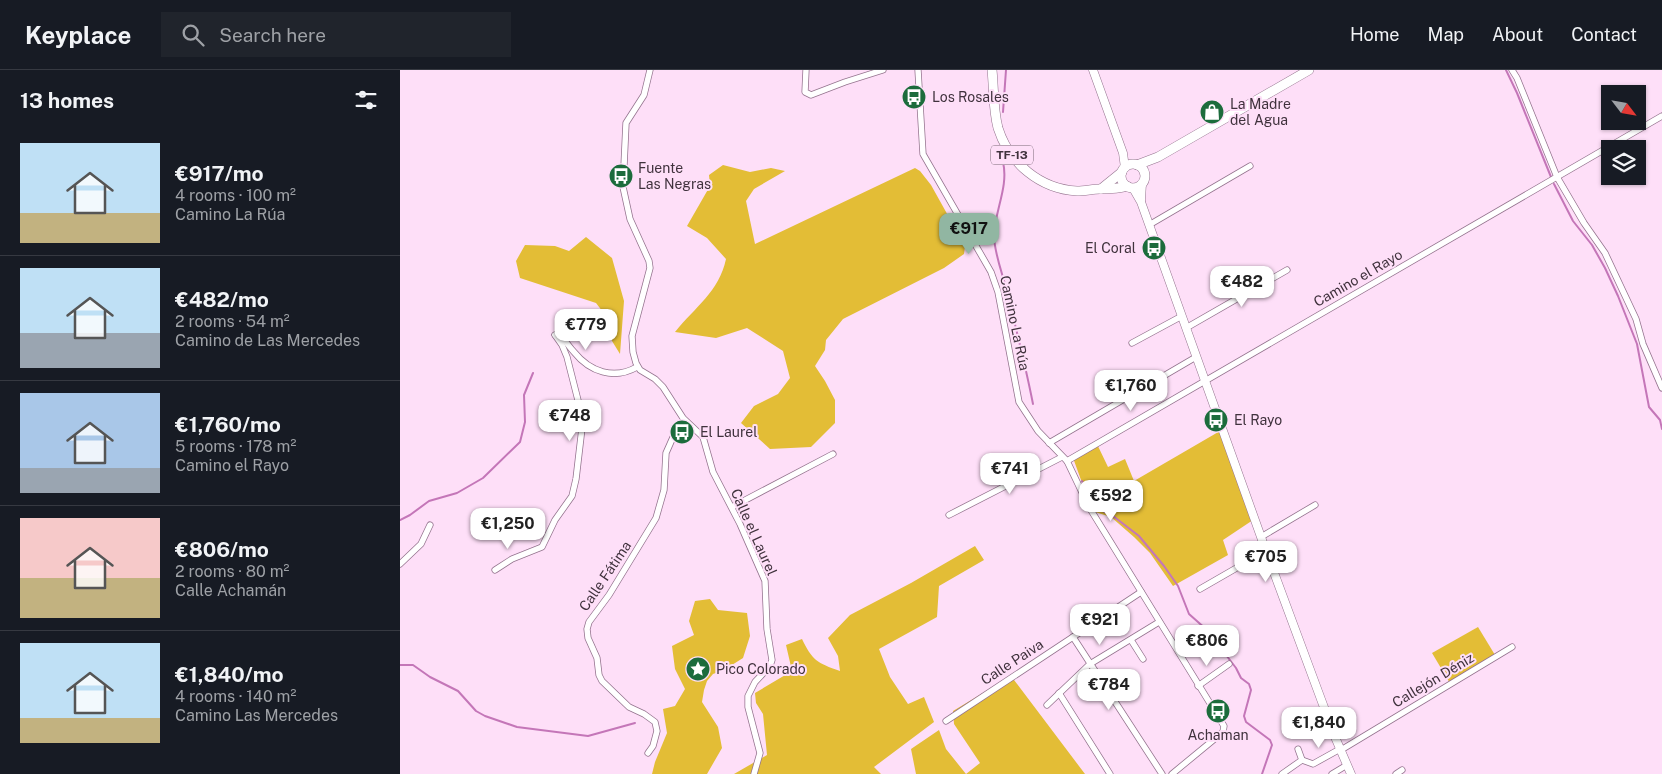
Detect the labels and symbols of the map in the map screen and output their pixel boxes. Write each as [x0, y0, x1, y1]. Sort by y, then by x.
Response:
bus stop icon: Los Rosales [901, 84, 927, 110]
north arrow [1601, 85, 1646, 130]
place label: Los Rosales [932, 89, 1009, 105]
place label: La Madre del Agua [1230, 96, 1291, 128]
shop icon: La Madre del Agua [1199, 99, 1225, 125]
road number: TF-13 [991, 146, 1033, 164]
place label: Fuente Las Negras [638, 160, 711, 192]
bus stop icon: Fuente Las Negras [608, 163, 634, 189]
pin: €917 [939, 212, 999, 255]
bus stop icon: El Coral [1141, 235, 1167, 261]
place label: El Coral [1085, 240, 1136, 256]
street label: Camino el Rayo [1311, 246, 1405, 310]
pin: €482 [1212, 266, 1272, 308]
street label: Camino La Rúa [997, 274, 1033, 372]
pin: €779 [556, 308, 616, 351]
pin: €1,760 [1090, 370, 1172, 412]
pin: €748 [540, 400, 600, 442]
bus stop icon: El Rayo [1203, 407, 1229, 433]
place label: El Rayo [1234, 412, 1282, 428]
bus stop icon: El Laurel [669, 419, 695, 445]
place label: El Laurel [700, 424, 758, 440]
pin: €741 [980, 452, 1040, 495]
pin: €592 [1081, 480, 1141, 522]
street label: Calle el Laurel [728, 486, 780, 578]
pin: €1,250 [467, 508, 549, 550]
street label: Calle Fátima [576, 538, 634, 614]
pin: €705 [1236, 540, 1296, 583]
pin: €921 [1070, 604, 1130, 646]
pin: €806 [1177, 624, 1237, 667]
street label: Calle Paiva [978, 636, 1046, 688]
street label: Callejón Déniz [1389, 649, 1477, 711]
place icon: Pico Colorado [685, 656, 711, 682]
place label: Pico Colorado [716, 661, 806, 677]
pin: €784 [1079, 668, 1139, 711]
bus stop icon: Achaman [1205, 698, 1231, 724]
pin: €1,840 [1278, 706, 1360, 749]
place label: Achaman [1188, 727, 1248, 743]

